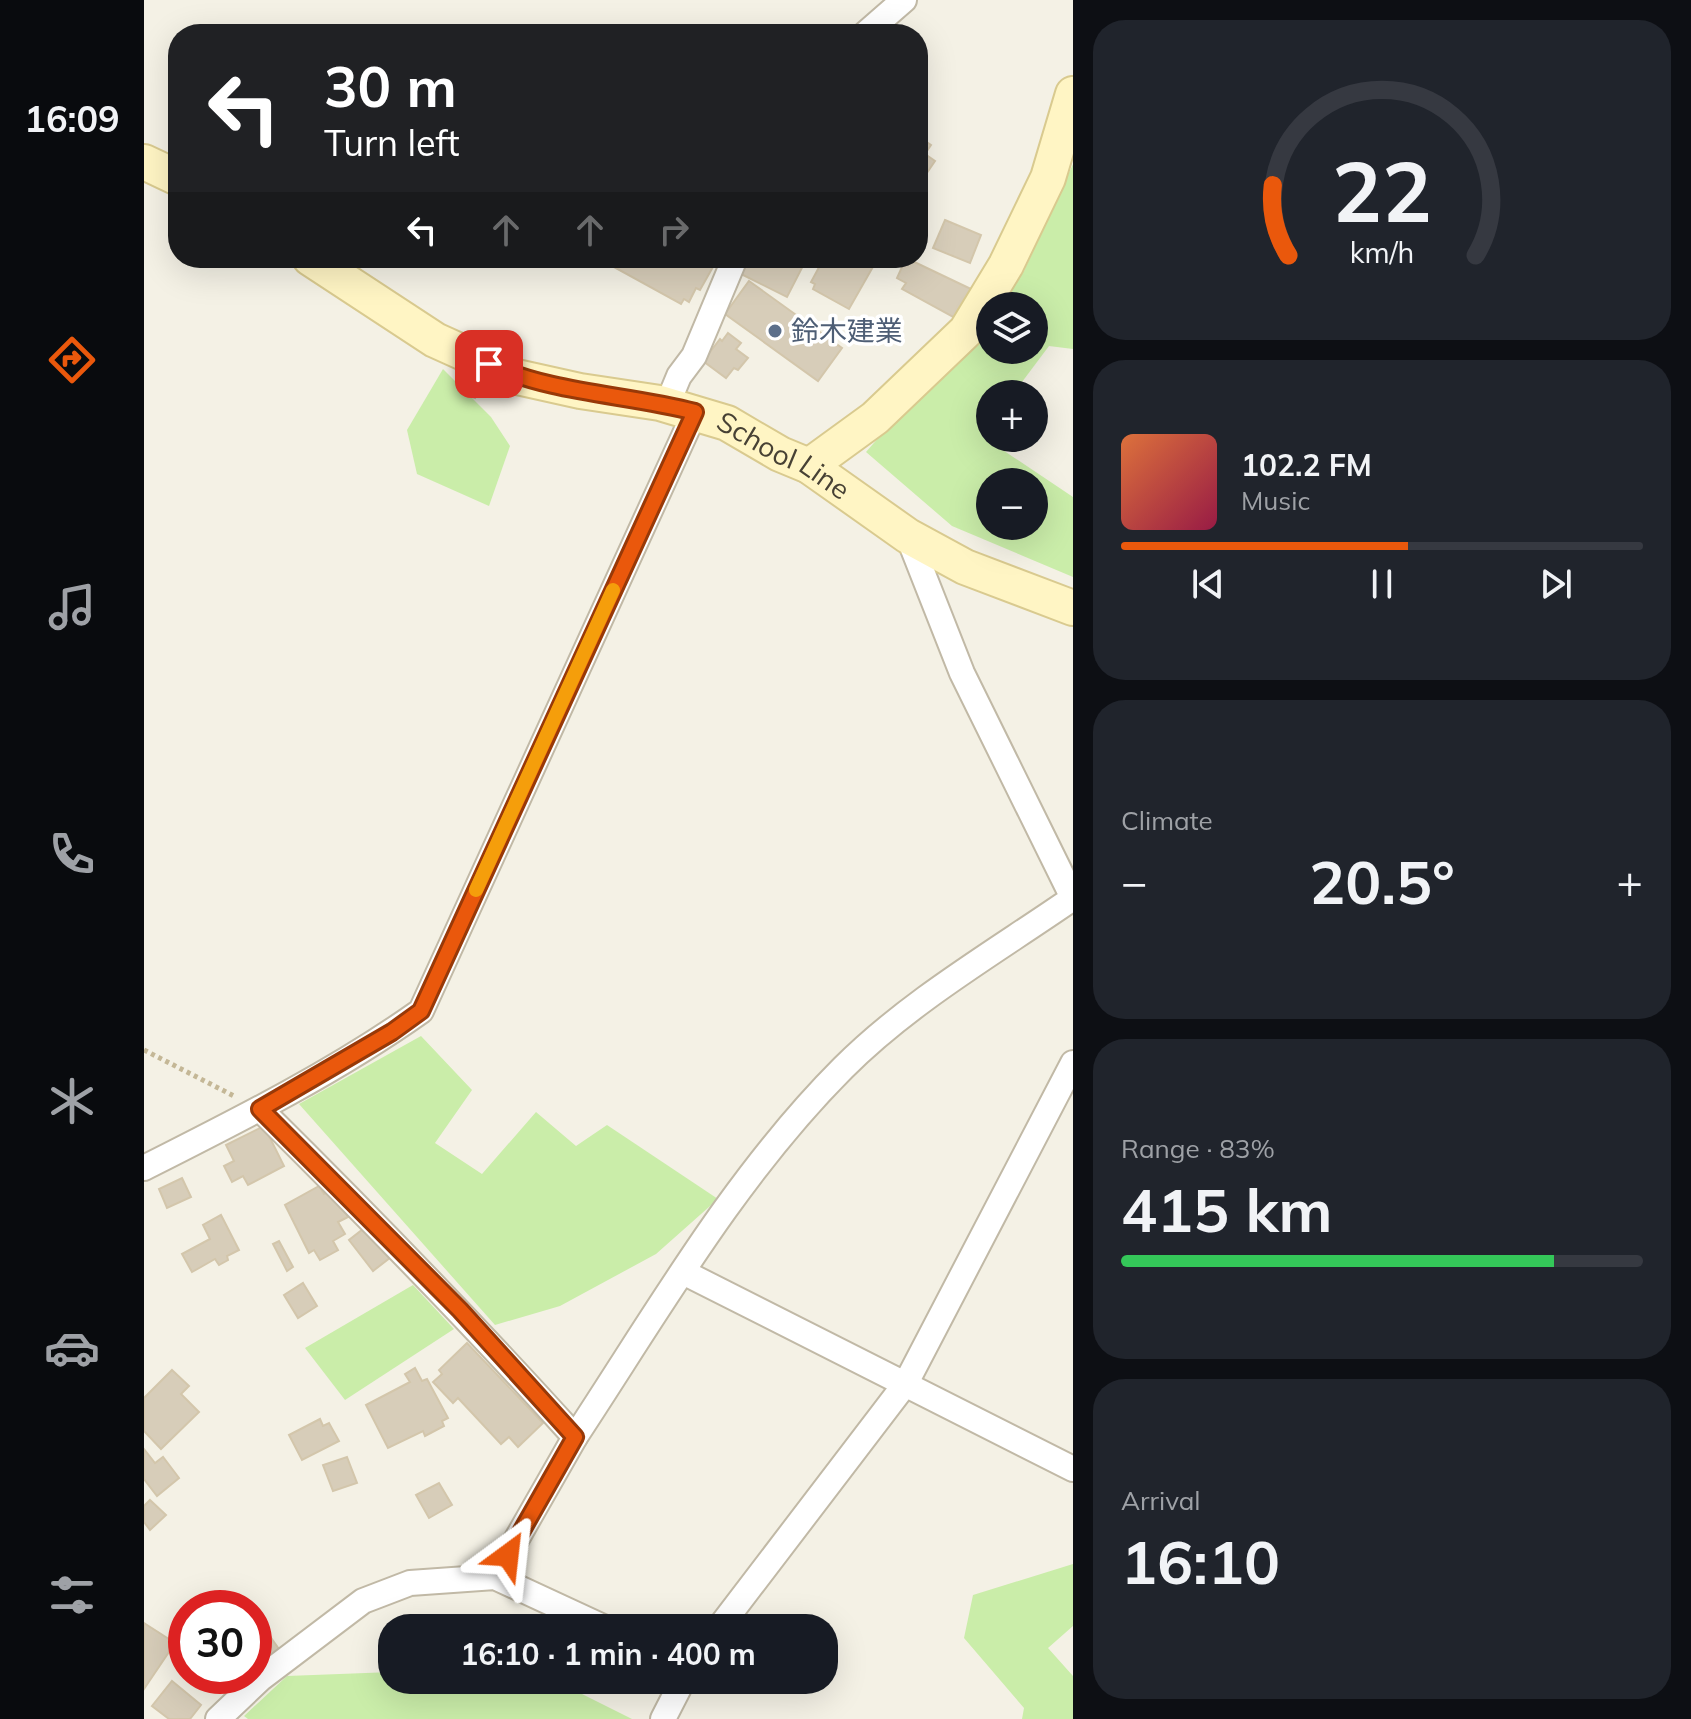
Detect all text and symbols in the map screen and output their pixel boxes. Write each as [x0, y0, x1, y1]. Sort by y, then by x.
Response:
text: 30 m [324, 51, 457, 121]
icon: left [192, 56, 296, 160]
text: 16:09 [24, 96, 120, 141]
text: Turn left [324, 120, 460, 165]
text: 22 [1332, 137, 1432, 242]
icon: left [400, 208, 444, 252]
icon: ahead [484, 208, 528, 252]
icon: ahead [568, 208, 612, 252]
icon: right [652, 208, 696, 252]
text: km/h [1350, 234, 1414, 270]
map controls [976, 292, 1048, 540]
button: layers [976, 292, 1048, 364]
place label: 鈴木建業 [791, 313, 903, 348]
marker: 鈴木建業 [766, 322, 784, 340]
pin [455, 330, 523, 398]
icon: directions [44, 332, 100, 388]
icon: arrive [467, 342, 511, 386]
button: + [976, 380, 1048, 452]
street label: School Line [711, 403, 857, 506]
text: 102.2 FM [1241, 446, 1372, 484]
button: − [976, 468, 1048, 540]
text: Music [1241, 484, 1310, 517]
icon: previous [1186, 562, 1230, 606]
icon: pause [1360, 562, 1404, 606]
icon: next [1534, 562, 1578, 606]
icon: music [44, 579, 100, 635]
text: Climate [1121, 804, 1213, 837]
icon: phone [44, 826, 100, 882]
text: 20.5° [1309, 844, 1455, 919]
text: − [1121, 854, 1147, 909]
text: + [1617, 854, 1643, 909]
icon: climate [44, 1073, 100, 1129]
text: Range · 83% [1121, 1132, 1275, 1165]
text: 415 km [1121, 1172, 1333, 1247]
icon: car [44, 1320, 100, 1376]
text: Arrival [1121, 1484, 1201, 1517]
position arrow [466, 1513, 550, 1597]
text: 16:10 [1121, 1524, 1280, 1599]
icon: filters [44, 1567, 100, 1623]
speed limit sign: 30 [168, 1590, 272, 1694]
text: 16:10 · 1 min · 400 m [460, 1635, 756, 1673]

